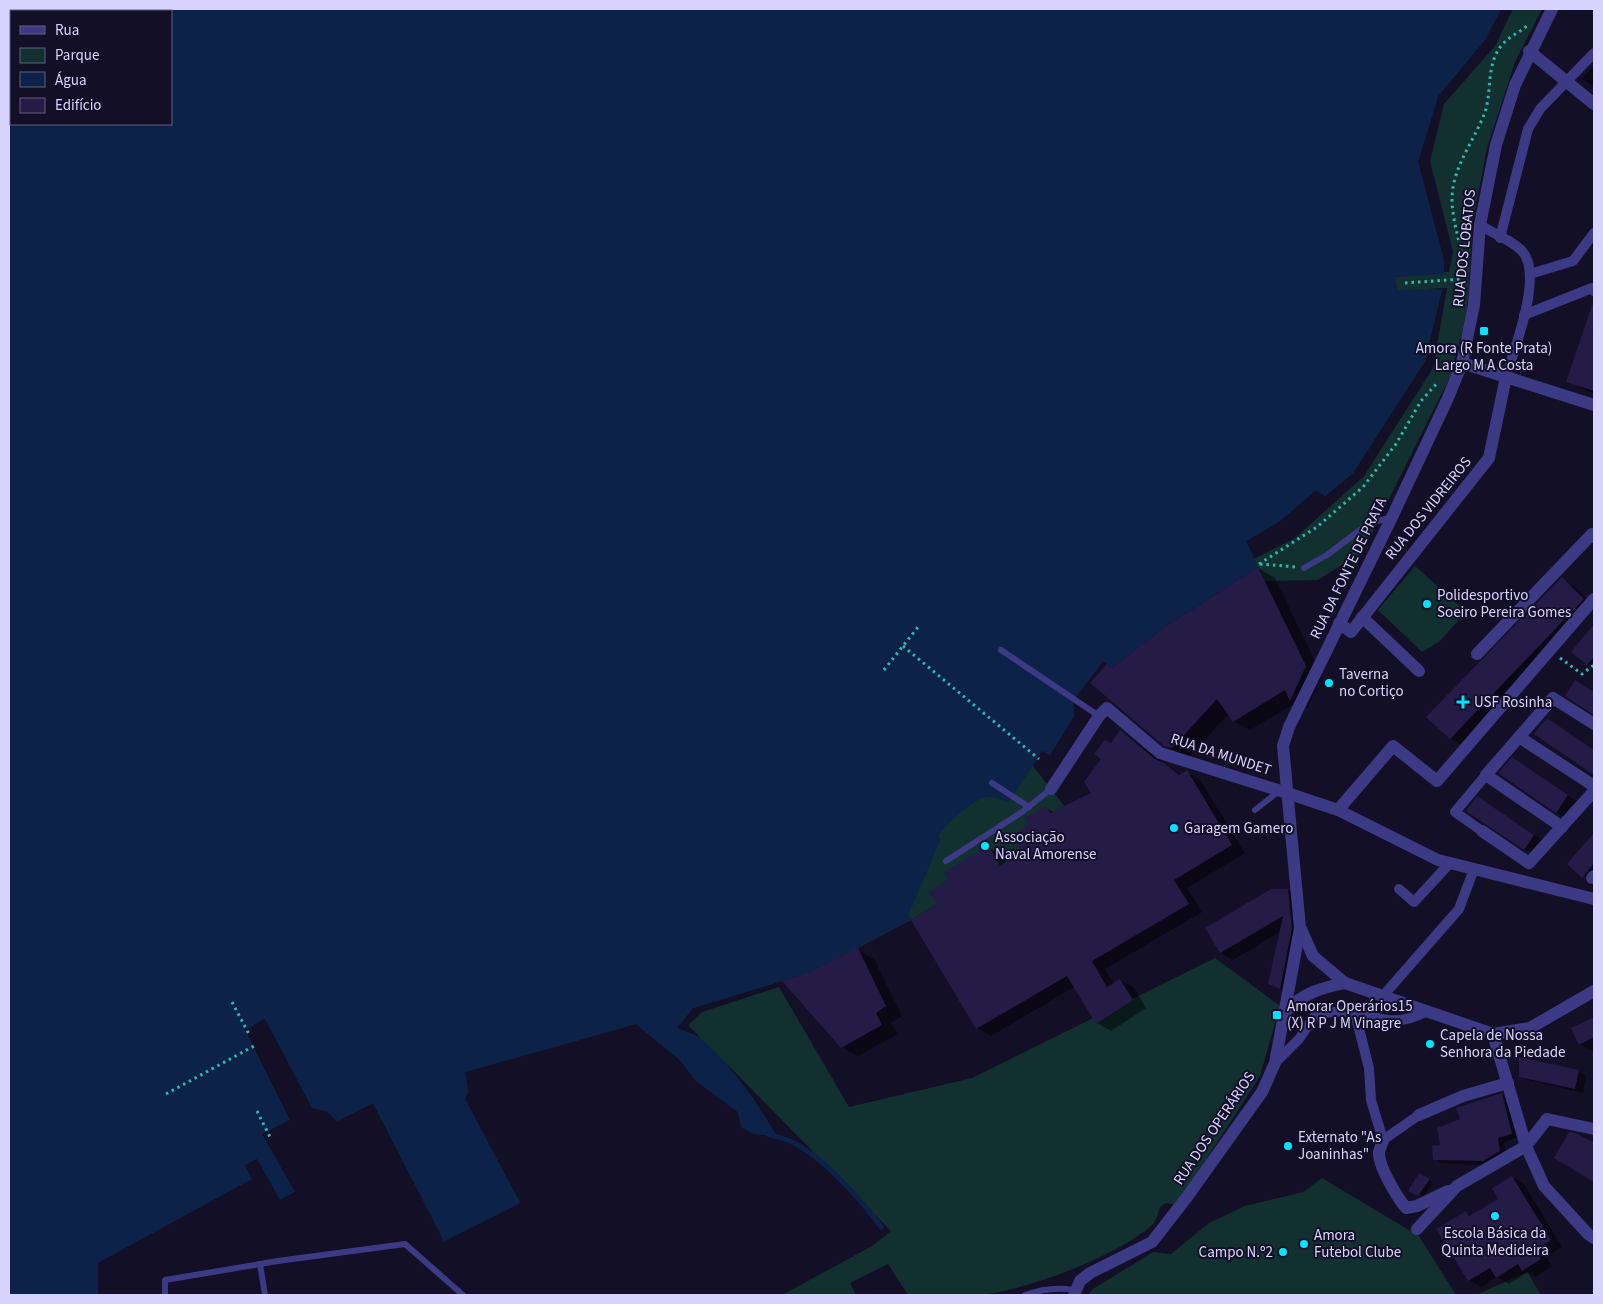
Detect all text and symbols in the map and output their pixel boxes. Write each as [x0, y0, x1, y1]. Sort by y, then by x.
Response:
legend [10, 10, 172, 125]
text: Rua [55, 20, 79, 41]
text: Parque [55, 45, 99, 66]
text: Água [55, 70, 86, 91]
text: Edifício [55, 95, 102, 116]
street label: RUA DOS LOBATOS [1448, 188, 1481, 308]
marker: Amora (R Fonte Prata) Largo M A Costa [1478, 325, 1490, 337]
place label: Amora (R Fonte Prata) Largo M A Costa [1416, 338, 1552, 376]
street label: RUA DOS VIDREIROS [1380, 452, 1477, 564]
street label: RUA DA FONTE DE PRATA [1305, 493, 1392, 643]
place label: Polidesportivo Soeiro Pereira Gomes [1437, 585, 1571, 623]
marker: Polidesportivo Soeiro Pereira Gomes [1421, 598, 1433, 610]
place label: Taverna no Cortiço [1339, 664, 1404, 702]
marker: Taverna no Cortiço [1323, 677, 1335, 689]
place label: USF Rosinha [1474, 692, 1552, 713]
marker: USF Rosinha [1456, 695, 1470, 709]
street label: RUA DA MUNDET [1168, 728, 1274, 781]
place label: Garagem Gamero [1184, 818, 1293, 839]
marker: Garagem Gamero [1168, 822, 1180, 834]
place label: Associação Naval Amorense [995, 827, 1097, 865]
marker: Associação Naval Amorense [979, 840, 991, 852]
place label: Amorar Operários15 (X) R P J M Vinagre [1287, 996, 1413, 1034]
marker: Amorar Operários15 (X) R P J M Vinagre [1271, 1009, 1283, 1021]
place label: Capela de Nossa Senhora da Piedade [1440, 1025, 1566, 1063]
marker: Capela de Nossa Senhora da Piedade [1424, 1038, 1436, 1050]
street label: RUA DOS OPERÁRIOS [1169, 1067, 1260, 1189]
place label: Externato "As Joaninhas" [1298, 1127, 1381, 1165]
marker: Externato "As Joaninhas" [1282, 1140, 1294, 1152]
marker: Escola Básica da Quinta Medideira [1489, 1210, 1501, 1222]
place label: Escola Básica da Quinta Medideira [1441, 1223, 1549, 1261]
place label: Amora Futebol Clube [1314, 1225, 1401, 1263]
marker: Amora Futebol Clube [1298, 1238, 1310, 1250]
place label: Campo N.º2 [1199, 1242, 1273, 1263]
marker: Campo N.º2 [1277, 1246, 1289, 1258]

